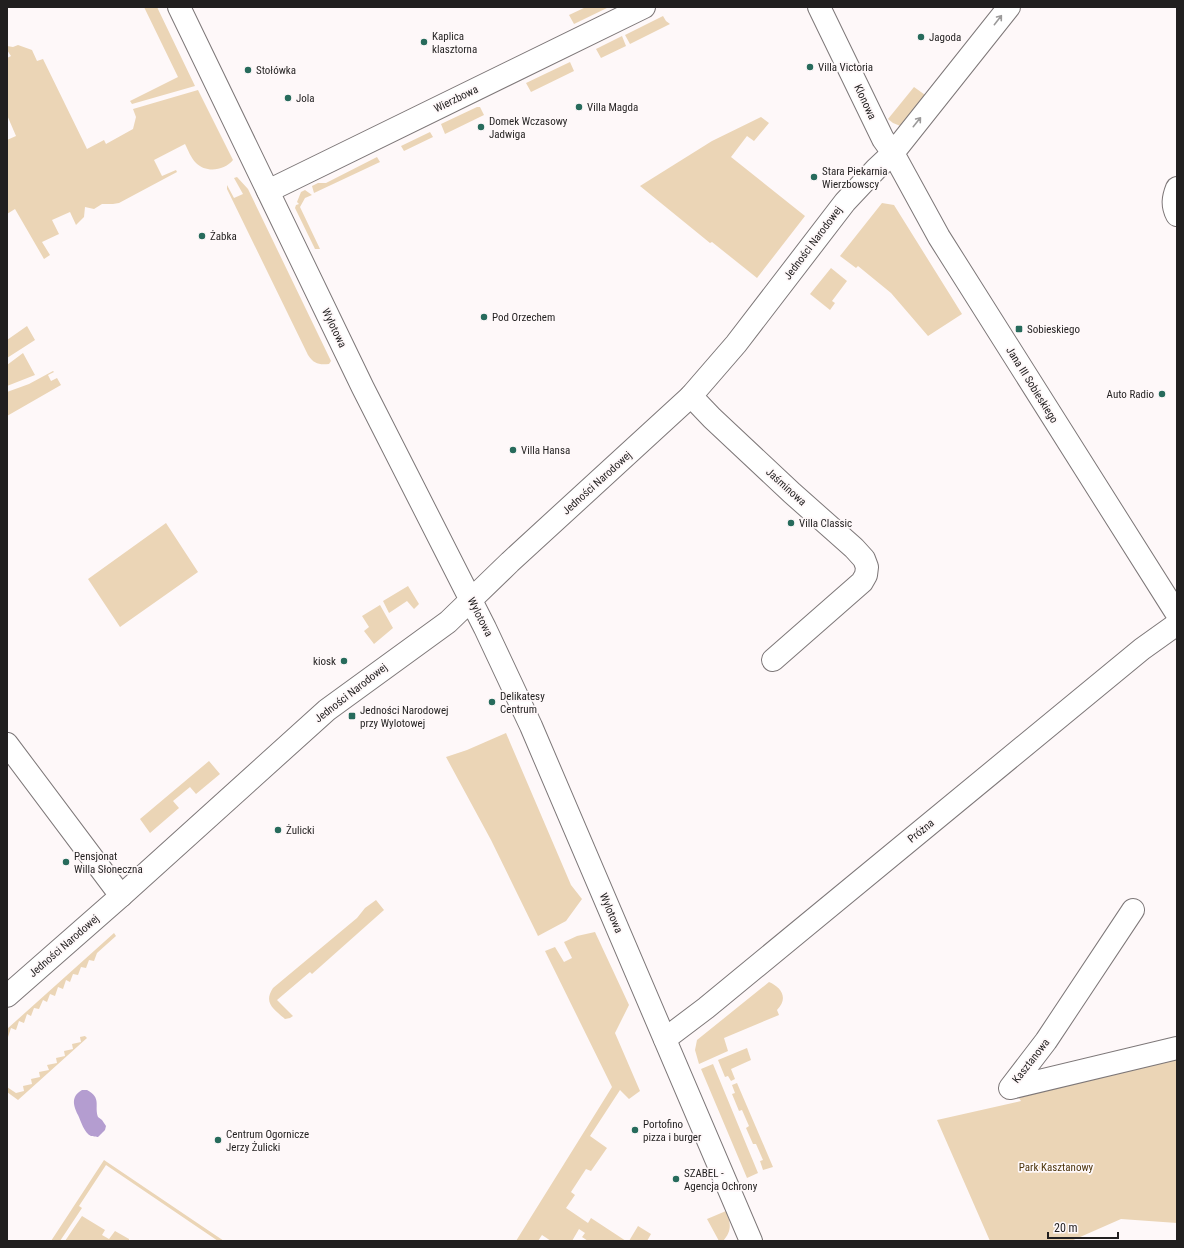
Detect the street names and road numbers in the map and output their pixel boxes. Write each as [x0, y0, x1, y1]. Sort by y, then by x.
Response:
street label: Klonowa [851, 82, 879, 122]
street label: Wierzbowa [432, 83, 480, 115]
street label: Jedności Narodowej [781, 204, 845, 282]
street label: Wylotowa [319, 306, 349, 350]
street label: Jana III Sobieskiego [1003, 344, 1061, 426]
street label: Jedności Narodowej [560, 449, 634, 517]
street label: Jaśminowa [763, 466, 809, 508]
street label: Wylotowa [465, 595, 495, 639]
street label: Jedności Narodowej [312, 661, 390, 725]
street label: Próżna [905, 816, 937, 846]
street label: Wylotowa [597, 891, 625, 935]
street label: Jedności Narodowej [26, 912, 102, 980]
street label: Kasztanowa [1010, 1036, 1052, 1086]

